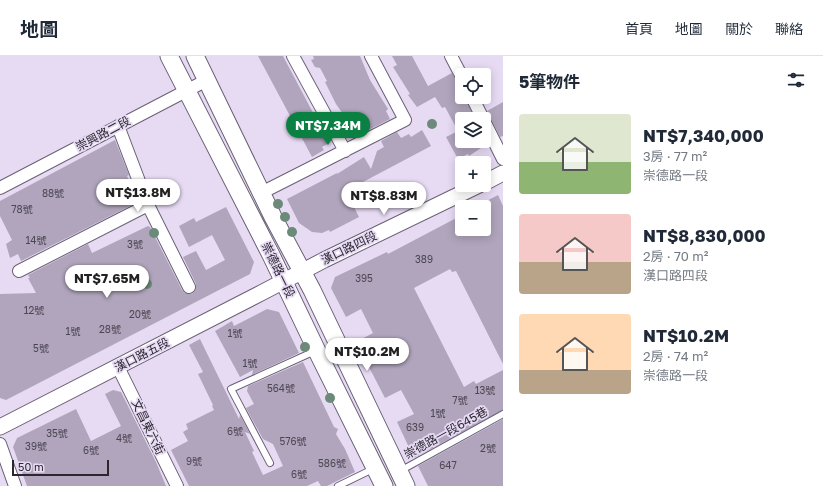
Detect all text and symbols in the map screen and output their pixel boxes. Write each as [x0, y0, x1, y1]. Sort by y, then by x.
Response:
text: 地圖 [20, 17, 58, 40]
text: 首頁 [625, 20, 653, 37]
text: 地圖 [675, 20, 703, 37]
text: 關於 [725, 20, 753, 37]
text: 聯絡 [775, 20, 803, 37]
map controls [455, 68, 491, 236]
button: locate [455, 68, 491, 104]
icon: filters [785, 69, 807, 91]
text: 5筆物件 [519, 71, 580, 92]
pin: NT$7.34M [287, 112, 369, 146]
button: layers [455, 112, 491, 148]
street label: 崇興路二段 [73, 113, 133, 154]
text: NT$7.34M [295, 117, 361, 133]
text: NT$7,340,000 [643, 125, 764, 146]
icon: home [551, 130, 599, 178]
text: 3房 · 77 m² [643, 148, 707, 164]
button: + [455, 156, 491, 192]
text: 崇德路一段 [643, 167, 708, 183]
pin: NT$13.8M [97, 179, 179, 213]
pin: NT$8.83M [343, 182, 425, 216]
text: NT$13.8M [105, 184, 171, 200]
house number: 88號 [42, 187, 64, 199]
text: NT$8.83M [350, 187, 418, 203]
button: − [455, 200, 491, 236]
house number: 78號 [11, 203, 33, 215]
text: NT$8,830,000 [643, 225, 766, 246]
street label: 漢口路四段 [319, 228, 379, 267]
icon: home [551, 230, 599, 278]
house number: 14號 [26, 234, 46, 246]
house number: 3號 [127, 238, 143, 250]
street label: 崇德路一段 [259, 240, 298, 300]
text: 2房 · 70 m² [643, 248, 708, 264]
house number: 389 [415, 253, 433, 265]
pin: NT$7.65M [66, 265, 148, 299]
text: 漢口路四段 [643, 267, 708, 283]
text: NT$7.65M [74, 270, 140, 286]
house number: 395 [355, 272, 373, 284]
house number: 12號 [24, 304, 44, 316]
house number: 20號 [129, 308, 151, 320]
house number: 28號 [99, 323, 121, 335]
house number: 1號 [66, 325, 80, 337]
text: NT$10.2M [643, 325, 729, 346]
house number: 1號 [228, 327, 242, 339]
icon: home [551, 330, 599, 378]
street label: 漢口路五段 [112, 334, 172, 375]
pin: NT$10.2M [326, 338, 408, 372]
house number: 5號 [33, 342, 49, 354]
text: NT$10.2M [334, 343, 400, 359]
text: 2房 · 74 m² [643, 348, 708, 364]
house number: 1號 [243, 357, 257, 369]
text: 崇德路一段 [643, 367, 708, 383]
house number: 564號 [267, 382, 295, 394]
house number: 13號 [475, 384, 495, 396]
house number: 7號 [452, 394, 468, 406]
street label: 文昌東六街 [129, 397, 168, 457]
street label: 崇德路一段645巷 [401, 403, 490, 462]
house number: 1號 [431, 407, 445, 419]
house number: 639 [406, 421, 424, 433]
house number: 6號 [227, 425, 243, 437]
house number: 35號 [46, 427, 68, 439]
house number: 4號 [116, 432, 132, 444]
house number: 576號 [279, 435, 307, 447]
house number: 39號 [25, 440, 47, 452]
house number: 2號 [480, 442, 496, 454]
house number: 6號 [83, 444, 99, 456]
house number: 9號 [186, 455, 202, 467]
house number: 586號 [318, 457, 346, 469]
scale bar [12, 458, 109, 477]
house number: 647 [439, 459, 457, 471]
text: 50 m [18, 460, 44, 473]
house number: 6號 [291, 468, 307, 480]

